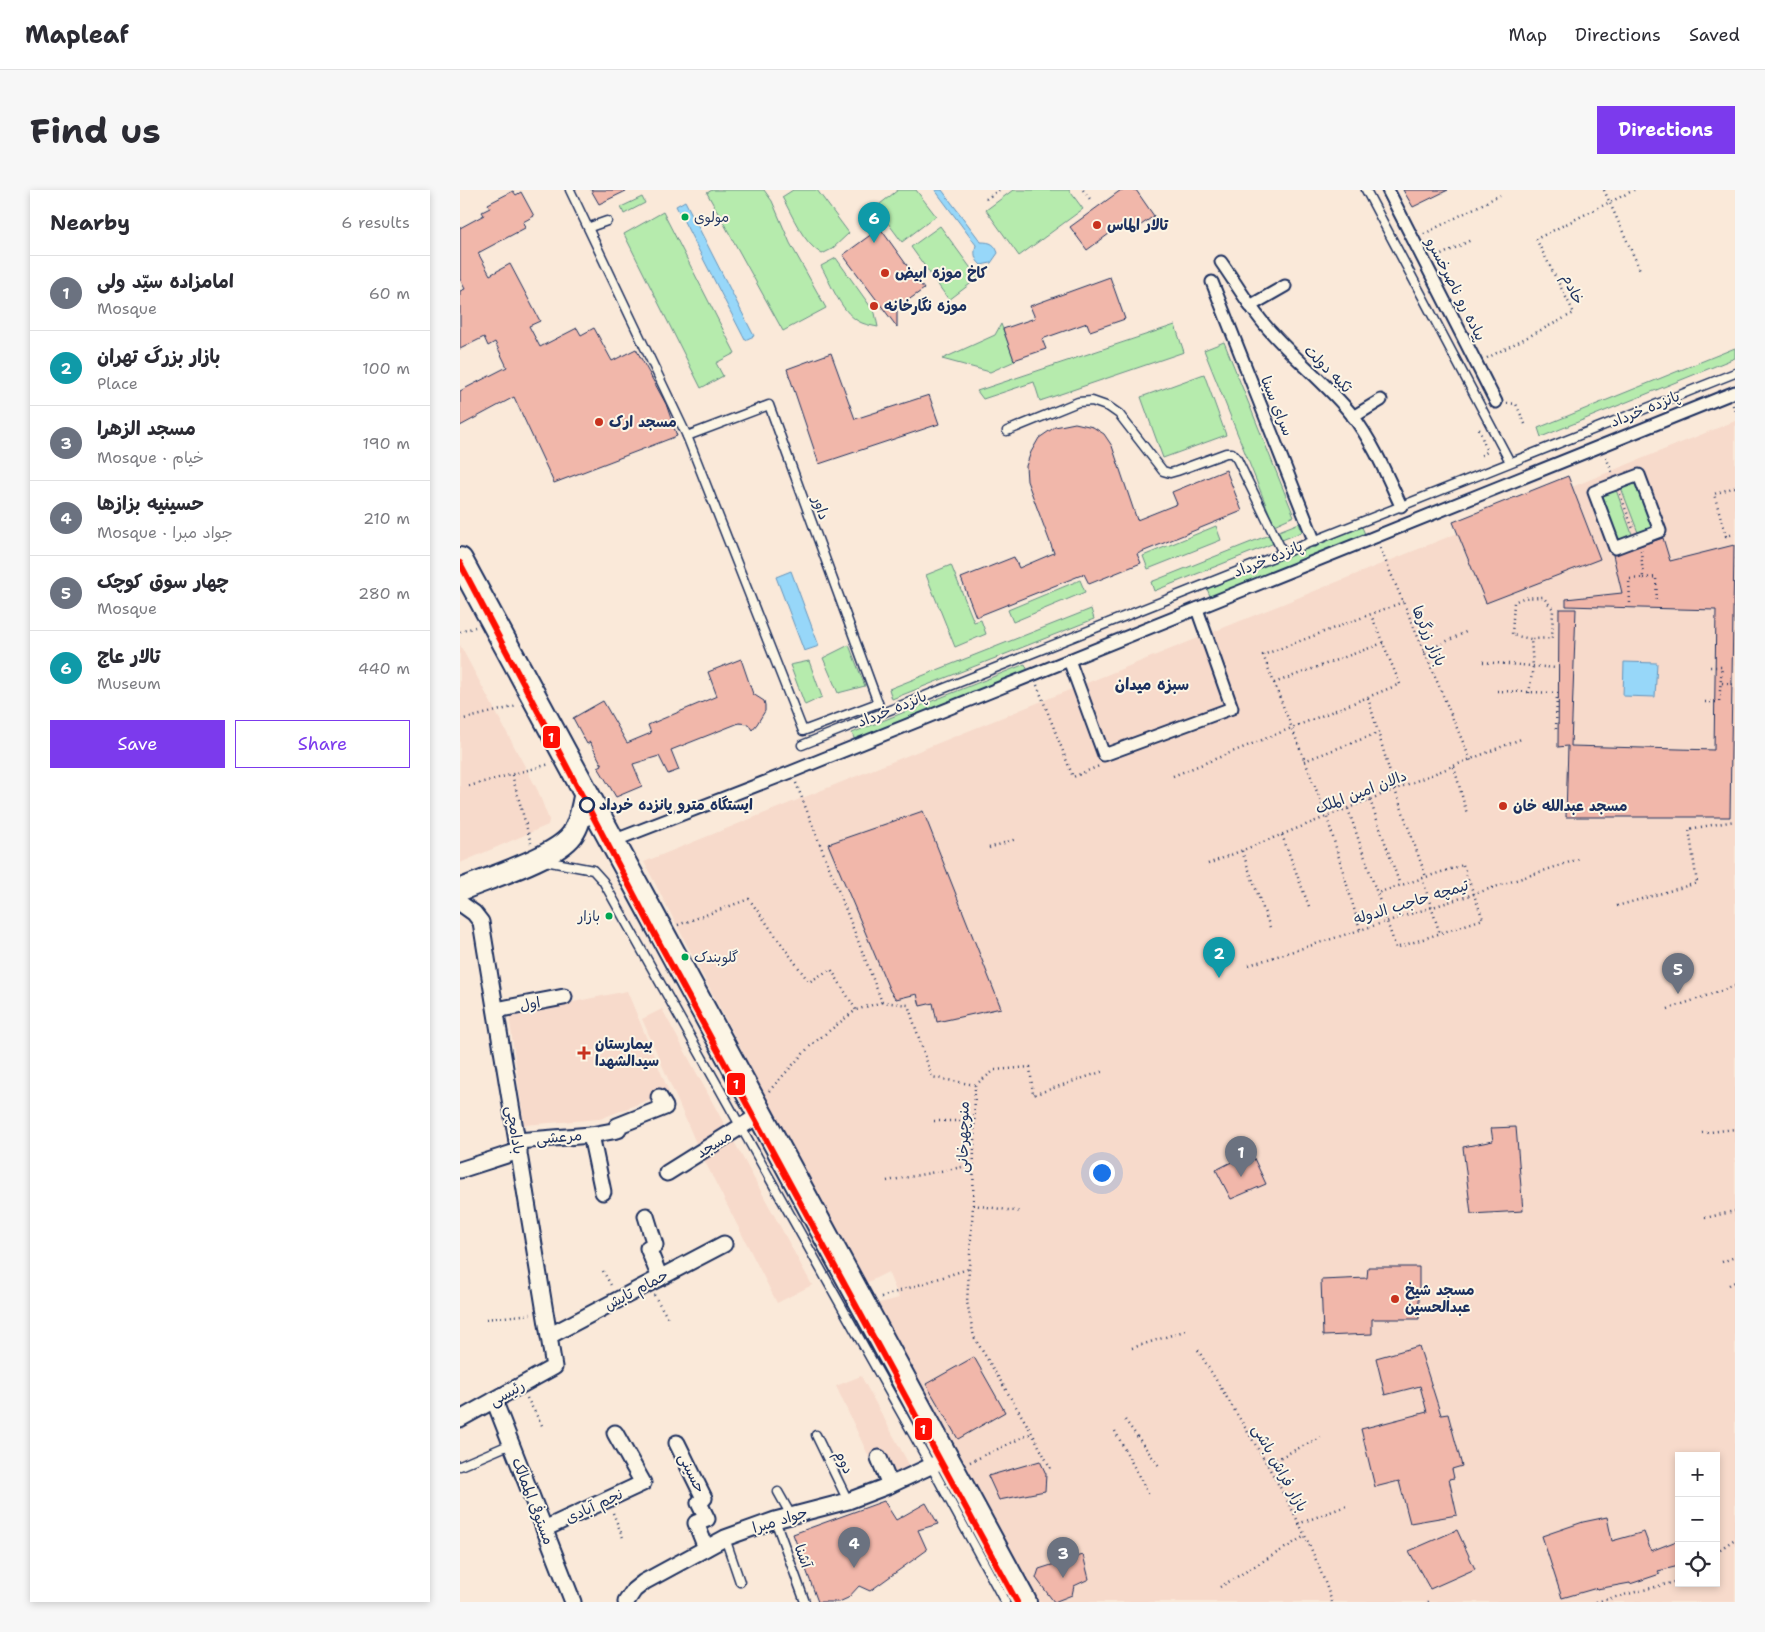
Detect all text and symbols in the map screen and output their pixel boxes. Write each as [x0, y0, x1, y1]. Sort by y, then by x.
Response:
text: Mapleaf [25, 19, 129, 51]
text: Map [1509, 23, 1547, 47]
text: Directions [1575, 23, 1661, 47]
text: Saved [1689, 23, 1740, 47]
button: Directions [1597, 106, 1735, 154]
text: Find us [30, 107, 161, 154]
pin: 6 [858, 202, 890, 243]
place label: مولوى [694, 208, 729, 227]
text: Nearby [50, 209, 130, 237]
text: 6 results [341, 212, 410, 233]
marker: مولوى [680, 212, 690, 222]
place label: تالار الماس [1107, 215, 1169, 235]
marker: تالار الماس [1091, 219, 1103, 231]
street label: پیاده رو ناصرخسرو [1421, 233, 1491, 344]
place label: کاخ موزه ابیض [895, 263, 988, 283]
marker: کاخ موزه ابیض [879, 267, 891, 279]
text: امامزاده سیّد ولی [97, 269, 234, 294]
street label: خادم [1555, 270, 1589, 308]
text: 1 [62, 283, 70, 304]
text: 60 m [369, 283, 410, 304]
place label: موزه نگارخانه [884, 296, 967, 316]
text: Mosque [97, 298, 157, 319]
marker: موزه نگارخانه [868, 300, 880, 312]
street label: تکیه دولت [1300, 341, 1357, 398]
text: بازار بزرگ تهران [97, 344, 220, 369]
text: 2 [60, 358, 72, 379]
text: 100 m [362, 358, 410, 379]
text: Place [97, 373, 138, 394]
street label: سرای سینا [1256, 373, 1298, 439]
street label: پانزده خرداد [1607, 386, 1683, 432]
place label: مسجد ارک [609, 412, 677, 432]
text: مسجد الزهرا [97, 416, 196, 441]
marker: مسجد ارک [593, 416, 605, 428]
text: 3 [60, 433, 72, 454]
text: 190 m [363, 433, 410, 454]
text: Mosque · خیام [97, 447, 204, 468]
text: حسینیه بزازها [97, 491, 204, 516]
street label: داور [807, 493, 834, 523]
text: 4 [60, 508, 72, 529]
text: 210 m [363, 508, 410, 529]
text: Mosque · جواد مبرا [97, 522, 233, 543]
street label: پانزده خرداد [1230, 536, 1306, 582]
text: چهار سوق کوچک [97, 569, 229, 594]
text: 5 [61, 583, 71, 604]
text: 280 m [358, 583, 410, 604]
text: Mosque [97, 598, 157, 619]
street label: بازار زرگرها [1407, 603, 1451, 669]
text: تالار عاج [97, 644, 160, 669]
text: 6 [60, 658, 72, 679]
text: 440 m [358, 658, 410, 679]
text: Museum [97, 673, 161, 694]
district label: سبزه میدان [1115, 674, 1189, 695]
street label: پانزده خرداد [854, 686, 930, 732]
button: Save [50, 720, 225, 768]
button: Share [235, 720, 410, 768]
line badge: 1 [542, 725, 561, 749]
text: 1 [548, 728, 554, 746]
street label: دالان امین الملک [1312, 765, 1410, 819]
place label: ایستگاه مترو پانزده خرداد [599, 795, 753, 815]
place label: مسجد عبدالله خان [1513, 796, 1628, 816]
marker: ایستگاه مترو پانزده خرداد [579, 797, 595, 813]
marker: مسجد عبدالله خان [1497, 800, 1509, 812]
street label: تیمچه حاجب الدوله [1351, 875, 1472, 929]
place label: بازار [577, 907, 600, 925]
marker: بازار [604, 911, 614, 921]
pin: 2 [1203, 937, 1235, 978]
place label: گلوبندک [694, 948, 738, 967]
marker: گلوبندک [680, 952, 690, 962]
pin: 5 [1662, 953, 1694, 994]
street label: اول [518, 992, 542, 1016]
place label: بیمارستان سیدالشهدا [595, 1034, 659, 1071]
marker: بیمارستان سیدالشهدا [577, 1046, 591, 1060]
line badge: 1 [726, 1072, 746, 1096]
text: 1 [733, 1075, 739, 1093]
street label: منوچهرخانی [952, 1101, 974, 1173]
street label: بادامچی [501, 1105, 529, 1155]
street label: مرعشی [535, 1125, 583, 1149]
street label: مسجد [692, 1125, 736, 1163]
pin: 1 [1225, 1136, 1257, 1177]
your location [1089, 1160, 1115, 1186]
street label: حمام تابش [601, 1265, 672, 1316]
place label: مسجد شیخ عبدالحسین [1405, 1280, 1475, 1317]
marker: مسجد شیخ عبدالحسین [1389, 1293, 1401, 1305]
street label: رئیسی [486, 1375, 528, 1411]
line badge: 1 [914, 1417, 933, 1441]
text: 1 [920, 1420, 926, 1438]
street label: بازار فراش باشی [1248, 1421, 1312, 1515]
street label: دوم [828, 1447, 858, 1478]
street label: حسینی [674, 1450, 710, 1496]
map controls [1675, 1452, 1720, 1587]
button: + [1675, 1452, 1720, 1497]
street label: مستوفی الممالک [507, 1455, 559, 1547]
street label: نجم آبادی [562, 1484, 627, 1530]
button: − [1675, 1497, 1720, 1542]
street label: جواد مبرا [750, 1502, 810, 1538]
pin: 4 [838, 1527, 870, 1568]
pin: 3 [1047, 1537, 1079, 1578]
street label: آشنا [790, 1541, 817, 1572]
button: locate [1675, 1542, 1720, 1587]

